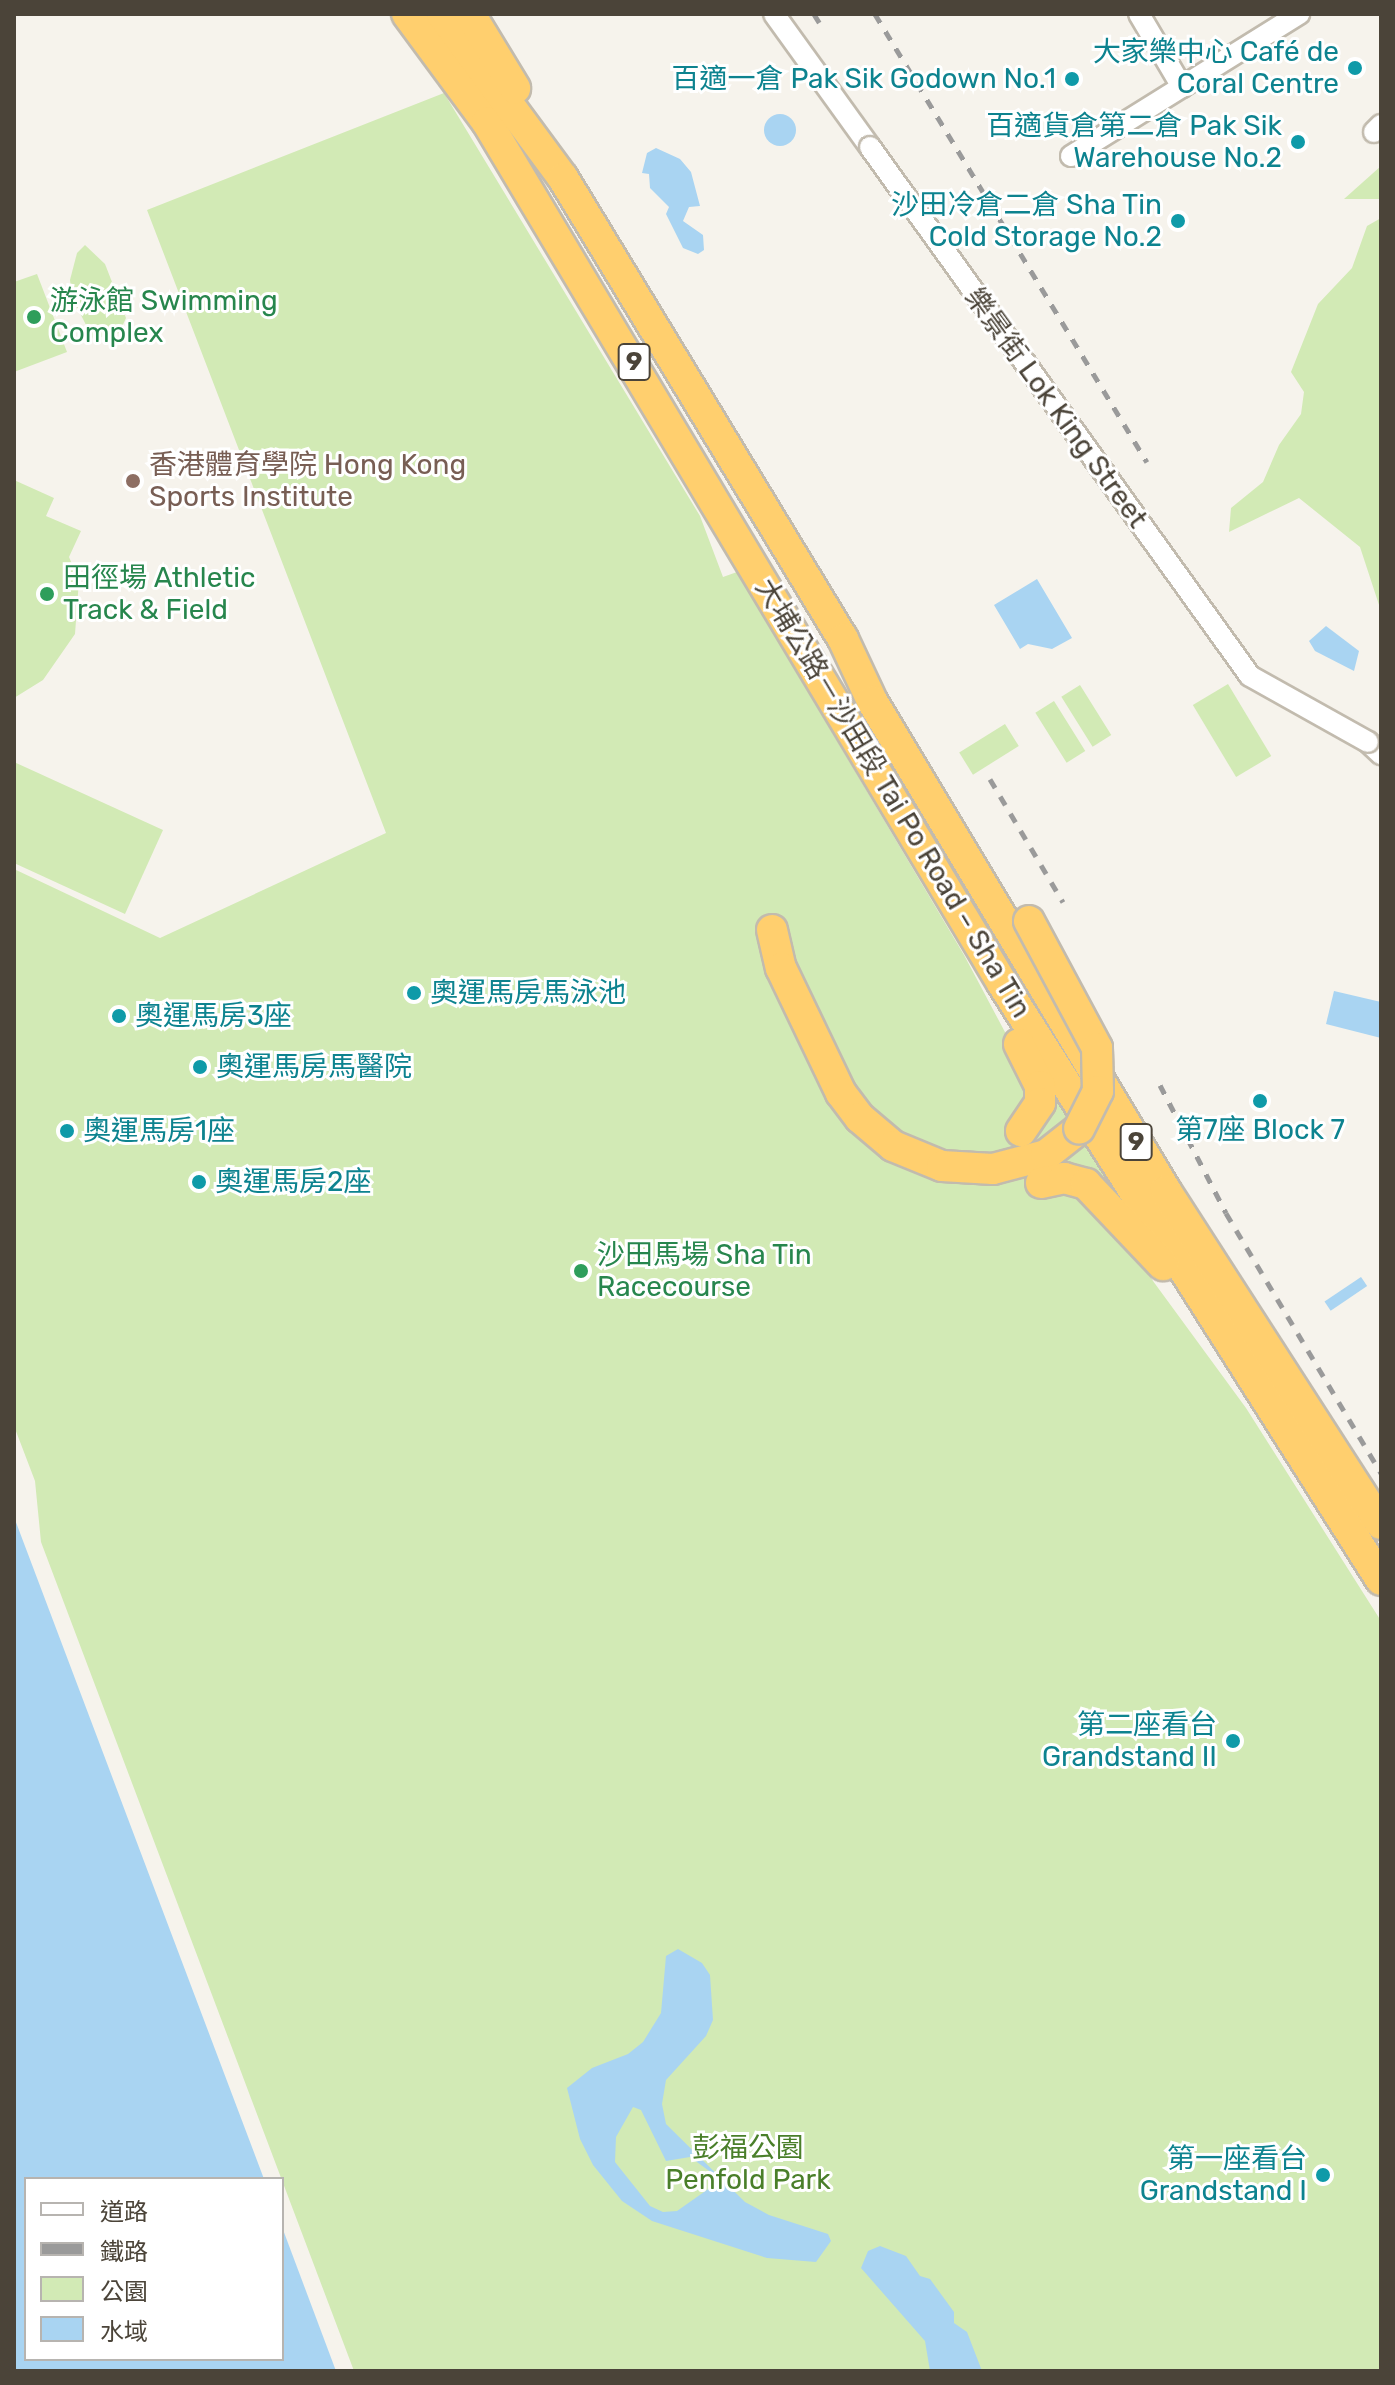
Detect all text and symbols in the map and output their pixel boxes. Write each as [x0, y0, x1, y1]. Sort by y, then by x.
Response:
place label: 大家樂中心 Café de Coral Centre [1093, 35, 1339, 101]
marker: 大家樂中心 Café de Coral Centre [1346, 59, 1364, 77]
place label: 百適一倉 Pak Sik Godown No.1 [671, 62, 1056, 96]
marker: 百適一倉 Pak Sik Godown No.1 [1063, 70, 1081, 88]
place label: 百適貨倉第二倉 Pak Sik Warehouse No.2 [986, 109, 1282, 175]
marker: 百適貨倉第二倉 Pak Sik Warehouse No.2 [1289, 133, 1307, 151]
place label: 沙田冷倉二倉 Sha Tin Cold Storage No.2 [890, 188, 1162, 254]
marker: 沙田冷倉二倉 Sha Tin Cold Storage No.2 [1169, 212, 1187, 230]
street label: 樂景街 Lok King Street [958, 281, 1154, 535]
place label: 游泳館 Swimming Complex [50, 284, 278, 350]
marker: 游泳館 Swimming Complex [25, 308, 43, 326]
road number: 9 [616, 340, 652, 384]
place label: 香港體育學院 Hong Kong Sports Institute [149, 448, 466, 514]
marker: 香港體育學院 Hong Kong Sports Institute [124, 472, 142, 490]
place label: 田徑場 Athletic Track & Field [63, 561, 255, 627]
street label: 大埔公路－沙田段 Tai Po Road – Sha Tin [748, 572, 1038, 1024]
marker: 田徑場 Athletic Track & Field [38, 585, 56, 603]
place label: 奧運馬房馬泳池 [430, 976, 626, 1010]
marker: 奧運馬房馬泳池 [405, 984, 423, 1002]
place label: 奧運馬房3座 [135, 999, 292, 1033]
marker: 奧運馬房3座 [110, 1007, 128, 1025]
place label: 奧運馬房馬醫院 [216, 1050, 412, 1084]
marker: 奧運馬房馬醫院 [191, 1058, 209, 1076]
marker: 第7座 Block 7 [1251, 1092, 1269, 1110]
place label: 第7座 Block 7 [1175, 1113, 1345, 1147]
place label: 奧運馬房1座 [83, 1114, 235, 1148]
road number: 9 [1118, 1120, 1154, 1164]
marker: 奧運馬房1座 [58, 1122, 76, 1140]
place label: 奧運馬房2座 [215, 1165, 371, 1199]
marker: 奧運馬房2座 [190, 1173, 208, 1191]
place label: 沙田馬場 Sha Tin Racecourse [597, 1238, 813, 1304]
marker: 沙田馬場 Sha Tin Racecourse [572, 1262, 590, 1280]
place label: 第二座看台 Grandstand II [1042, 1708, 1217, 1774]
marker: 第二座看台 Grandstand II [1224, 1732, 1242, 1750]
park label: 彭福公園 Penfold Park [665, 2131, 831, 2197]
place label: 第一座看台 Grandstand I [1140, 2142, 1307, 2208]
marker: 第一座看台 Grandstand I [1314, 2166, 1332, 2184]
legend [24, 2177, 284, 2361]
text: 道路 [100, 2198, 148, 2226]
text: 鐵路 [100, 2238, 148, 2266]
text: 公園 [100, 2278, 148, 2306]
text: 水域 [100, 2318, 148, 2346]

